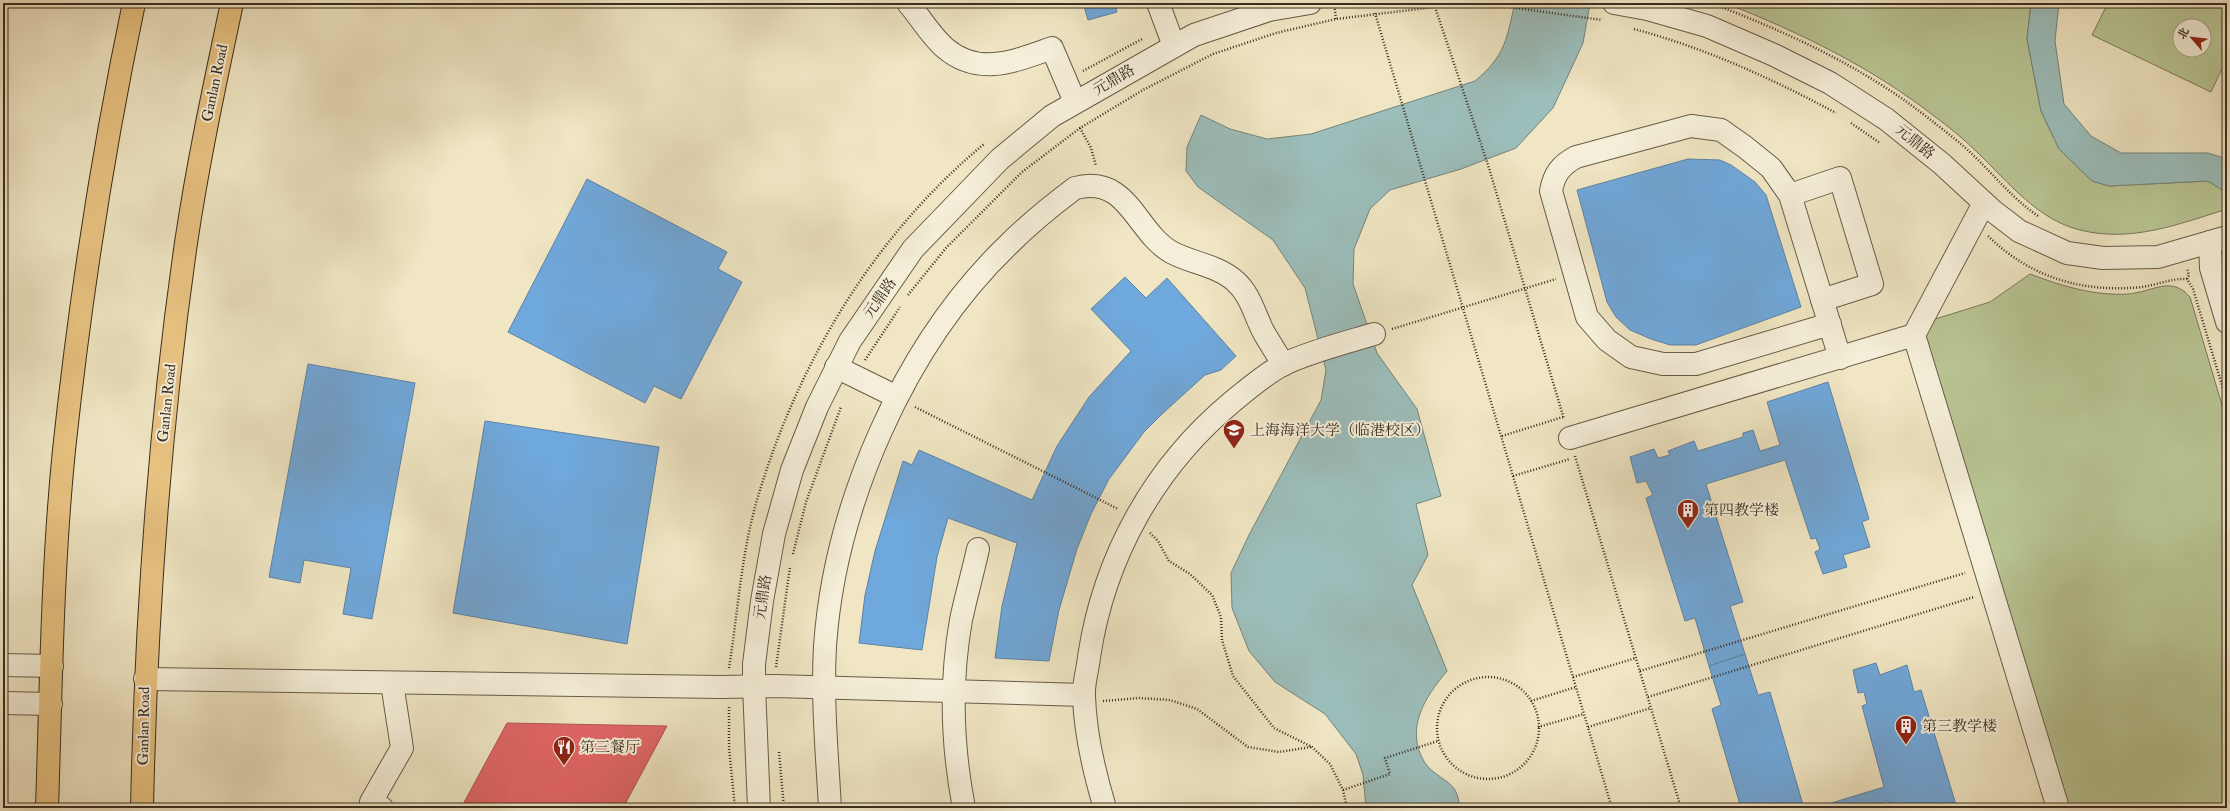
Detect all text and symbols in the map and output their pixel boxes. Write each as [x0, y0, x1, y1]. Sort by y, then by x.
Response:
north arrow [2172, 18, 2212, 58]
text: 北 [2175, 26, 2192, 41]
street label: Ganlan Road [198, 42, 233, 123]
street label: 元鼎路 [1090, 61, 1138, 99]
street label: 元鼎路 [1892, 120, 1938, 164]
street label: 元鼎路 [859, 274, 901, 322]
street label: Ganlan Road [153, 362, 181, 443]
school or university icon: 上海海洋大学（临港校区） [1221, 417, 1247, 450]
place label: 上海海洋大学（临港校区） [1250, 421, 1430, 440]
building icon: 第四教学楼 [1675, 497, 1701, 530]
place label: 第四教学楼 [1704, 501, 1779, 520]
street label: 元鼎路 [750, 573, 776, 621]
street label: Ganlan Road [134, 686, 154, 766]
building icon: 第三教学楼 [1893, 713, 1919, 746]
place label: 第三教学楼 [1922, 717, 1997, 736]
restaurant icon: 第三餐厅 [551, 734, 577, 767]
place label: 第三餐厅 [580, 738, 640, 757]

